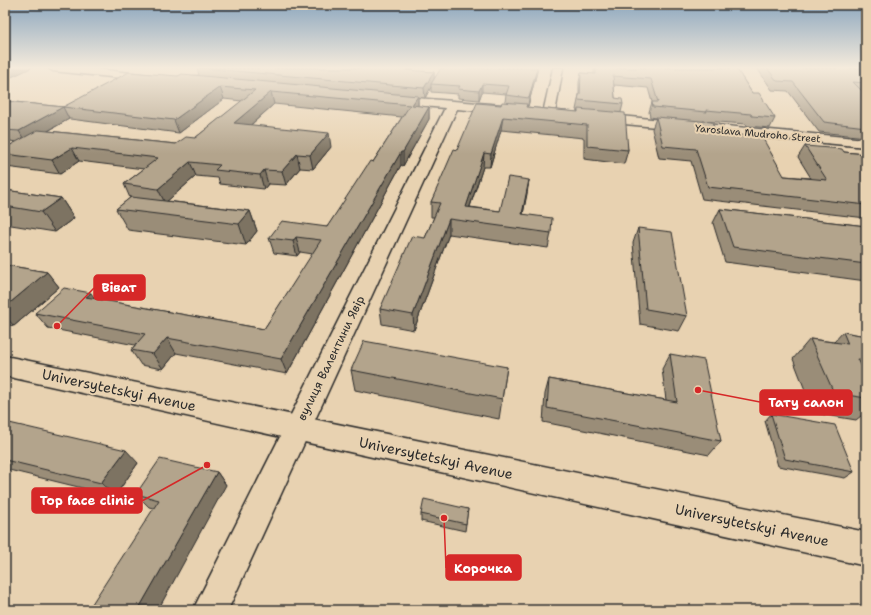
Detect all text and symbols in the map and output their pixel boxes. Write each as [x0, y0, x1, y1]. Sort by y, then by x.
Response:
street label: Yaroslava Mudroho Street [695, 122, 821, 145]
callout: Віват [94, 275, 145, 300]
text: Віват [101, 279, 137, 296]
street label: вулиця Валентини Явір [294, 293, 368, 423]
street label: Universytetskyi Avenue [40, 365, 198, 415]
callout: Тату салон [760, 390, 852, 415]
text: Тату салон [768, 394, 844, 411]
street label: Universytetskyi Avenue [357, 433, 515, 483]
callout: Top face clinic [32, 488, 142, 513]
text: Top face clinic [40, 492, 134, 509]
street label: Universytetskyi Avenue [673, 500, 831, 550]
callout: Корочка [446, 555, 521, 580]
text: Корочка [454, 560, 512, 577]

